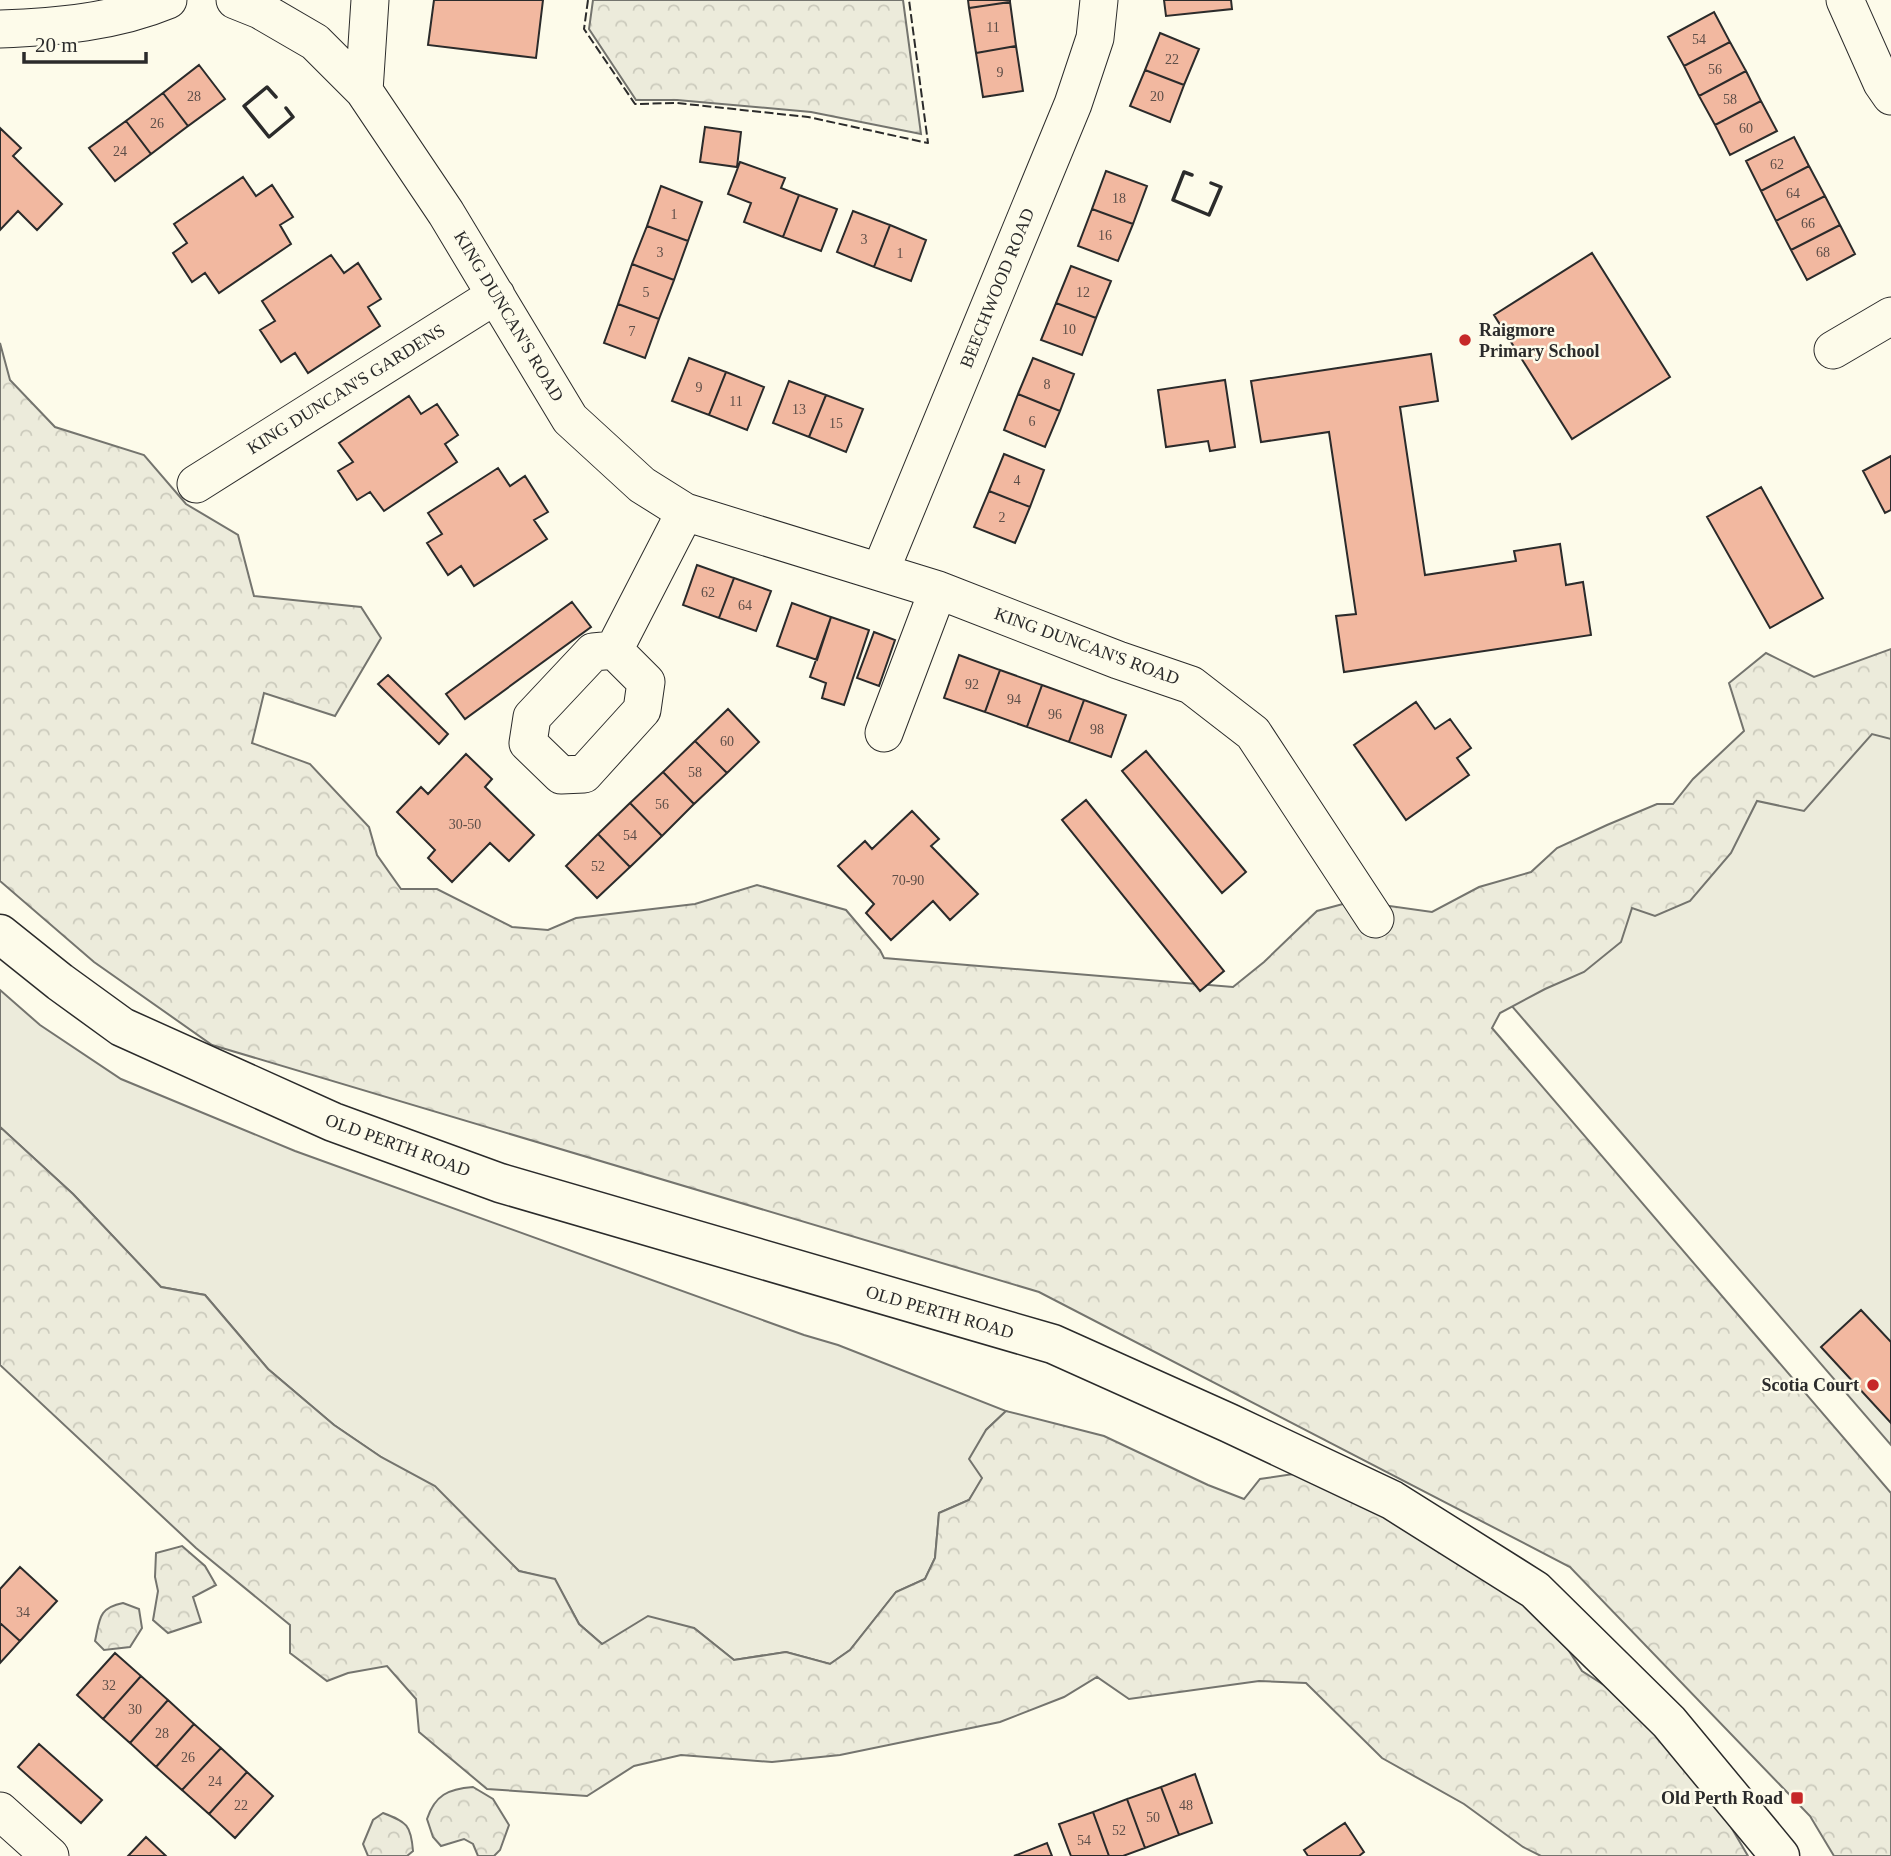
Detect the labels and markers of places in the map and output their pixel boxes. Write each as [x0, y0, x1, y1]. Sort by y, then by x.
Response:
place label: Raigmore Primary School [1479, 320, 1599, 361]
marker: Raigmore Primary School [1457, 332, 1473, 348]
place label: Scotia Court [1762, 1375, 1859, 1395]
marker: Scotia Court [1865, 1377, 1881, 1393]
place label: Old Perth Road [1661, 1788, 1783, 1808]
marker: Old Perth Road [1789, 1790, 1805, 1806]

